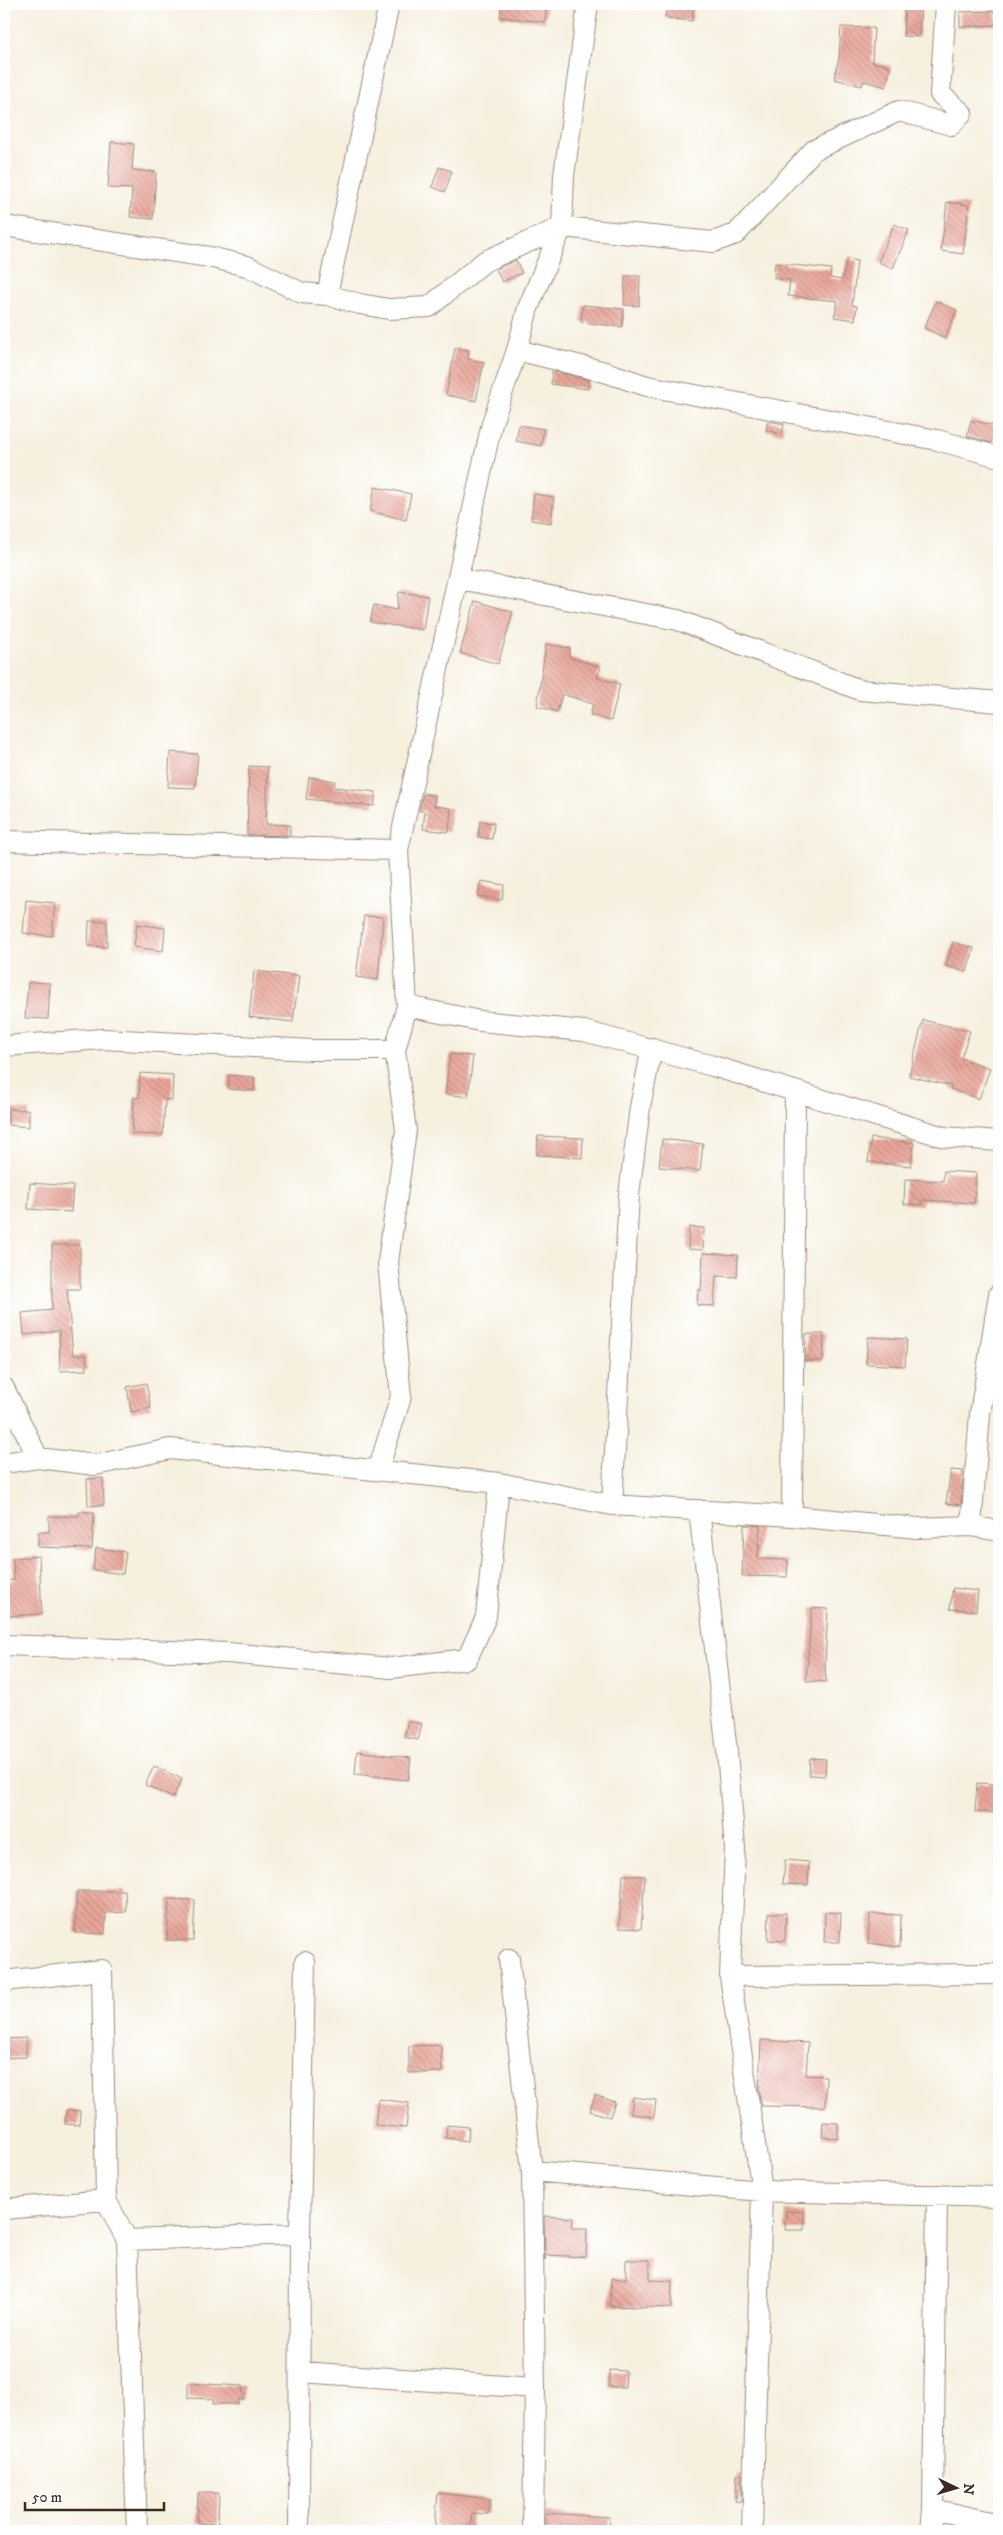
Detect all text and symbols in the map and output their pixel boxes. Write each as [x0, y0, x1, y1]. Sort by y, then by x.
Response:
north arrow [930, 2462, 980, 2512]
scale bar [25, 2480, 164, 2512]
text: N [958, 2483, 977, 2496]
text: 50 m [32, 2488, 62, 2507]

